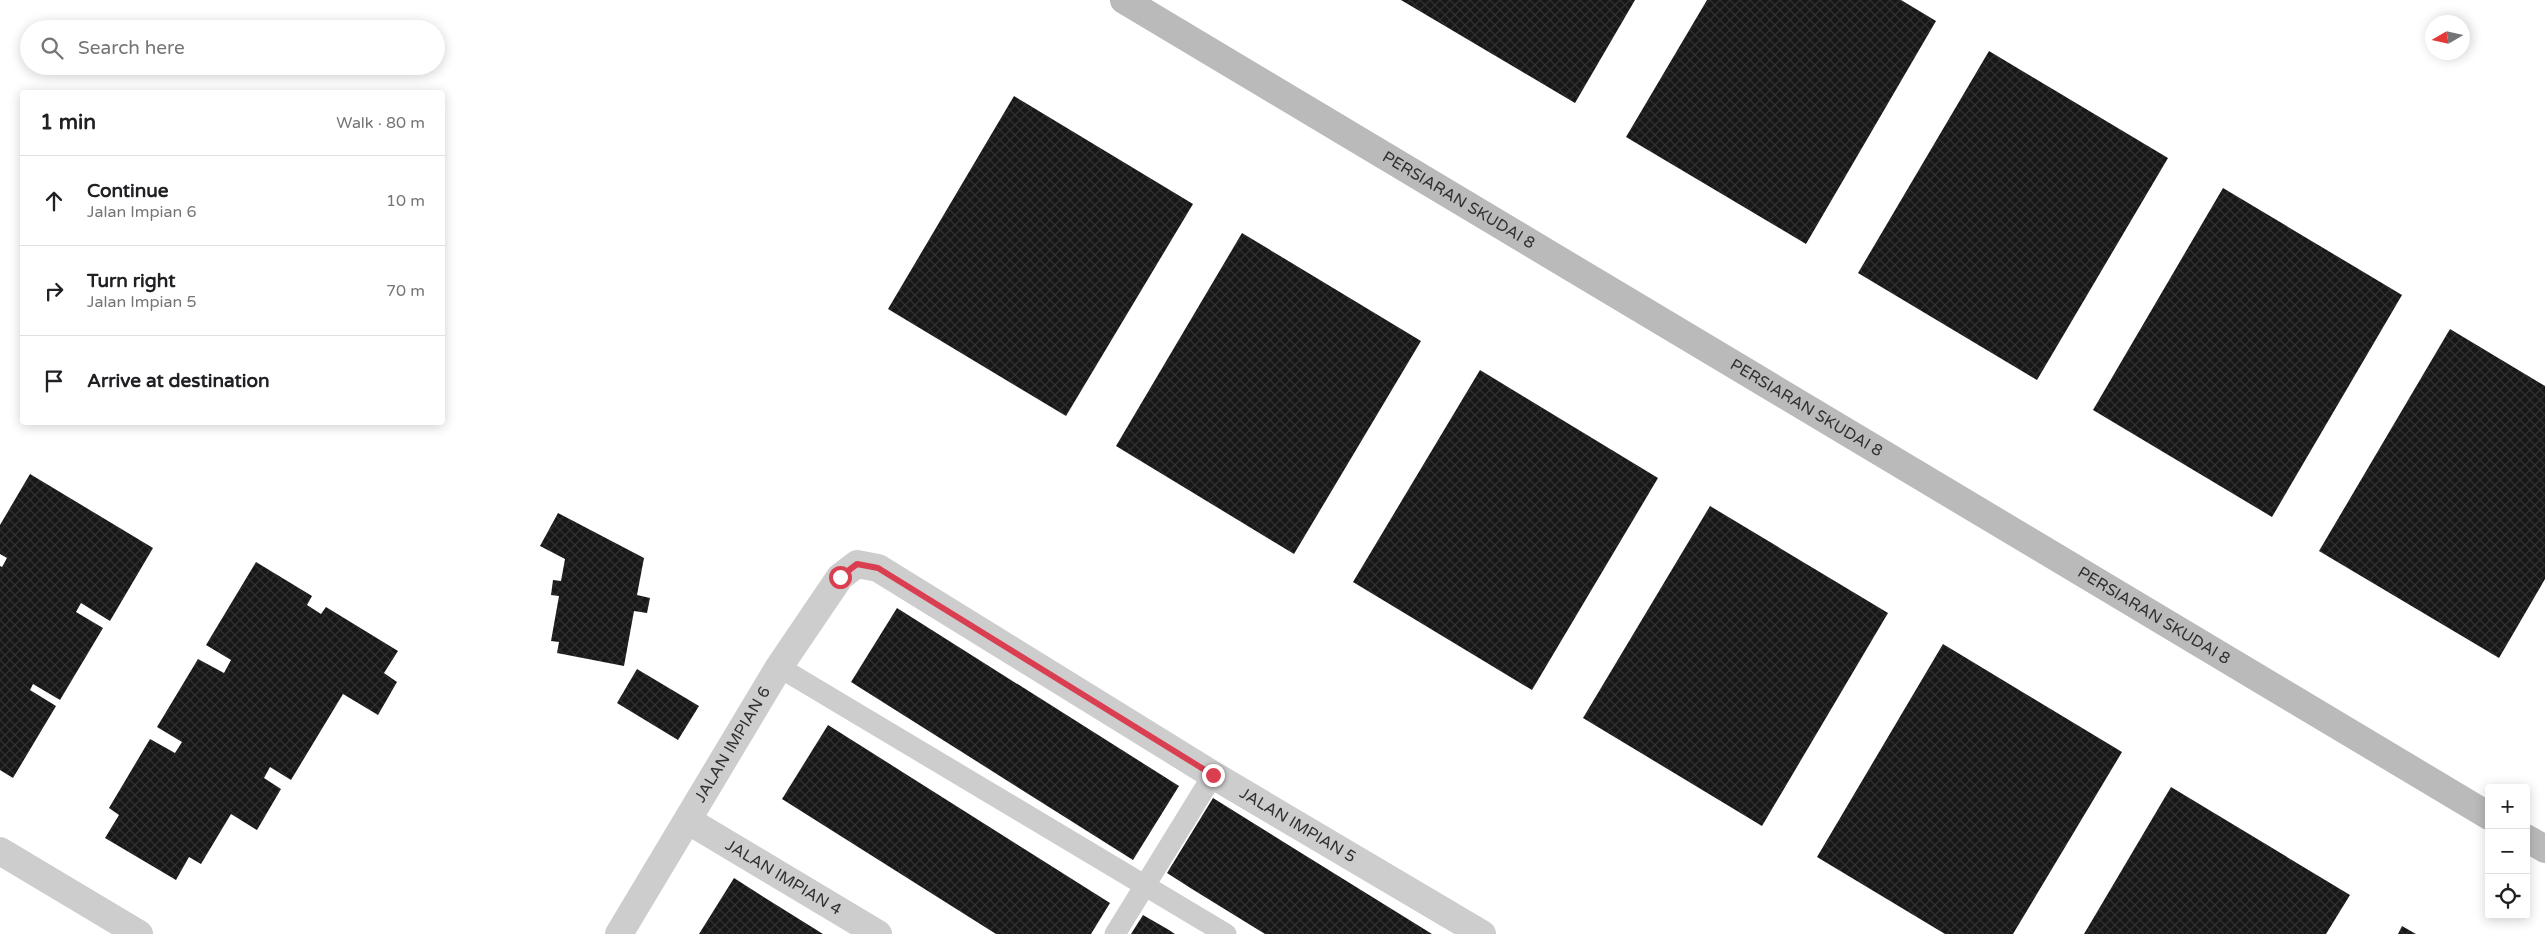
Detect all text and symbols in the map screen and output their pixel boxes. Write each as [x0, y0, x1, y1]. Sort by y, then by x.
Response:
north arrow [2425, 15, 2470, 60]
search box [20, 20, 445, 75]
icon: search [38, 34, 66, 62]
text: Search here [78, 37, 185, 59]
text: 1 min [40, 110, 96, 135]
text: Walk · 80 m [336, 113, 425, 133]
street label: PERSIARAN SKUDAI 8 [1379, 147, 1539, 253]
text: Continue [87, 180, 169, 202]
icon: ahead [40, 187, 68, 215]
text: 10 m [386, 191, 425, 211]
text: Jalan Impian 6 [87, 202, 196, 222]
text: Turn right [87, 270, 175, 292]
icon: right [40, 277, 68, 305]
text: 70 m [386, 281, 425, 301]
text: Jalan Impian 5 [87, 292, 196, 312]
street label: PERSIARAN SKUDAI 8 [1726, 355, 1886, 461]
icon: arrive [40, 367, 68, 395]
text: Arrive at destination [87, 370, 270, 392]
street label: PERSIARAN SKUDAI 8 [2074, 562, 2234, 669]
route start [829, 566, 852, 589]
street label: JALAN IMPIAN 6 [690, 683, 775, 806]
route end [1202, 764, 1225, 787]
street label: JALAN IMPIAN 5 [1236, 783, 1360, 867]
map controls [2485, 784, 2530, 919]
button: + [2485, 784, 2530, 829]
button: − [2485, 829, 2530, 874]
street label: JALAN IMPIAN 4 [722, 835, 845, 920]
button: locate [2485, 874, 2530, 919]

